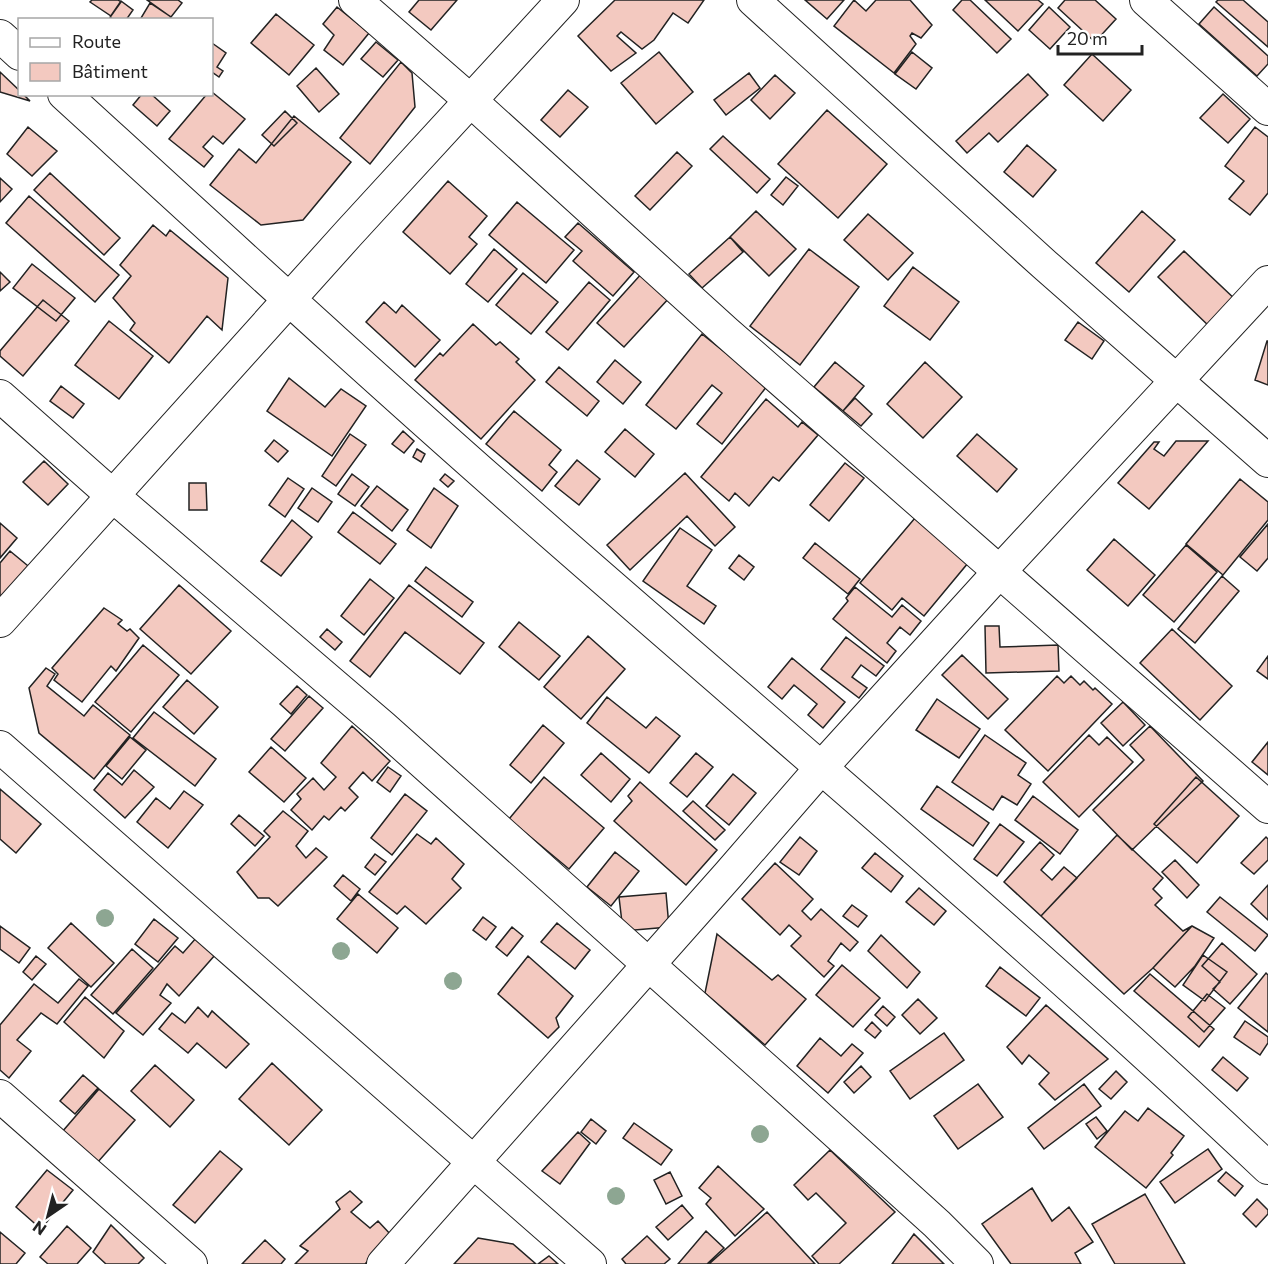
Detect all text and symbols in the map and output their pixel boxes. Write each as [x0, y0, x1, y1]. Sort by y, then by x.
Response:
legend [18, 18, 213, 96]
scale bar [1058, 18, 1142, 56]
text: 20 m [1067, 27, 1108, 49]
text: Route [72, 30, 121, 52]
text: Bâtiment [72, 60, 148, 82]
north arrow [18, 1186, 78, 1246]
text: N [29, 1217, 49, 1240]

